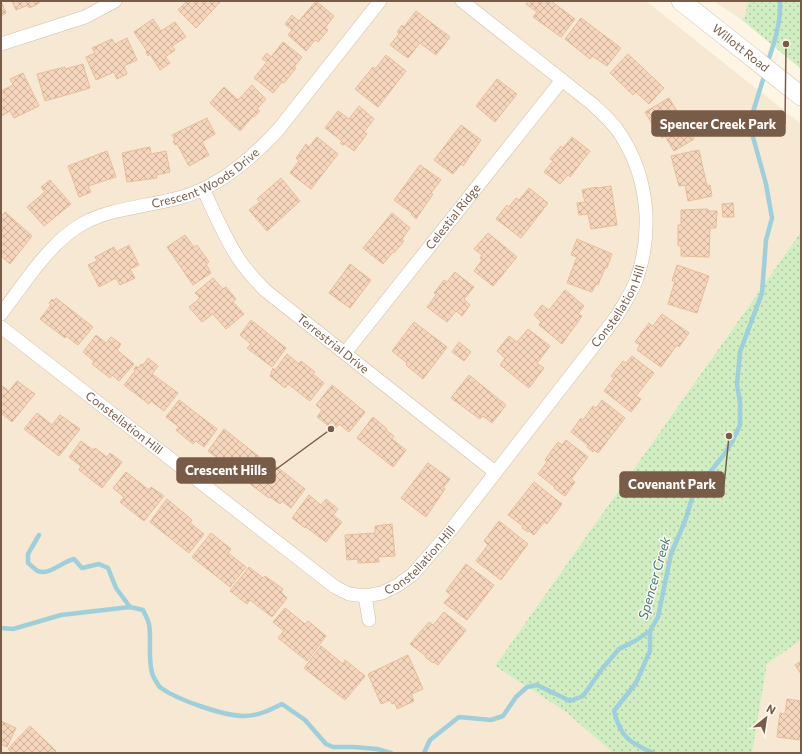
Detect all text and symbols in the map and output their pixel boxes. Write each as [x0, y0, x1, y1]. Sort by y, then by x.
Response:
street label: Willott Road [710, 21, 773, 74]
callout: Spencer Creek Park [652, 111, 785, 136]
text: Spencer Creek Park [660, 116, 777, 132]
street label: Crescent Woods Drive [150, 145, 262, 210]
street label: Celestial Ridge [422, 181, 483, 252]
street label: Constellation Hill [588, 263, 647, 349]
street label: Terrestrial Drive [295, 310, 372, 376]
street label: Constellation Hill [83, 388, 166, 456]
callout: Crescent Hills [177, 458, 275, 483]
text: Crescent Hills [185, 462, 267, 478]
callout: Covenant Park [620, 472, 724, 497]
text: Covenant Park [628, 476, 717, 492]
street label: Constellation Hill [382, 523, 458, 597]
water label: Spencer Creek [635, 534, 674, 621]
north arrow [746, 698, 786, 738]
text: N [764, 701, 778, 717]

